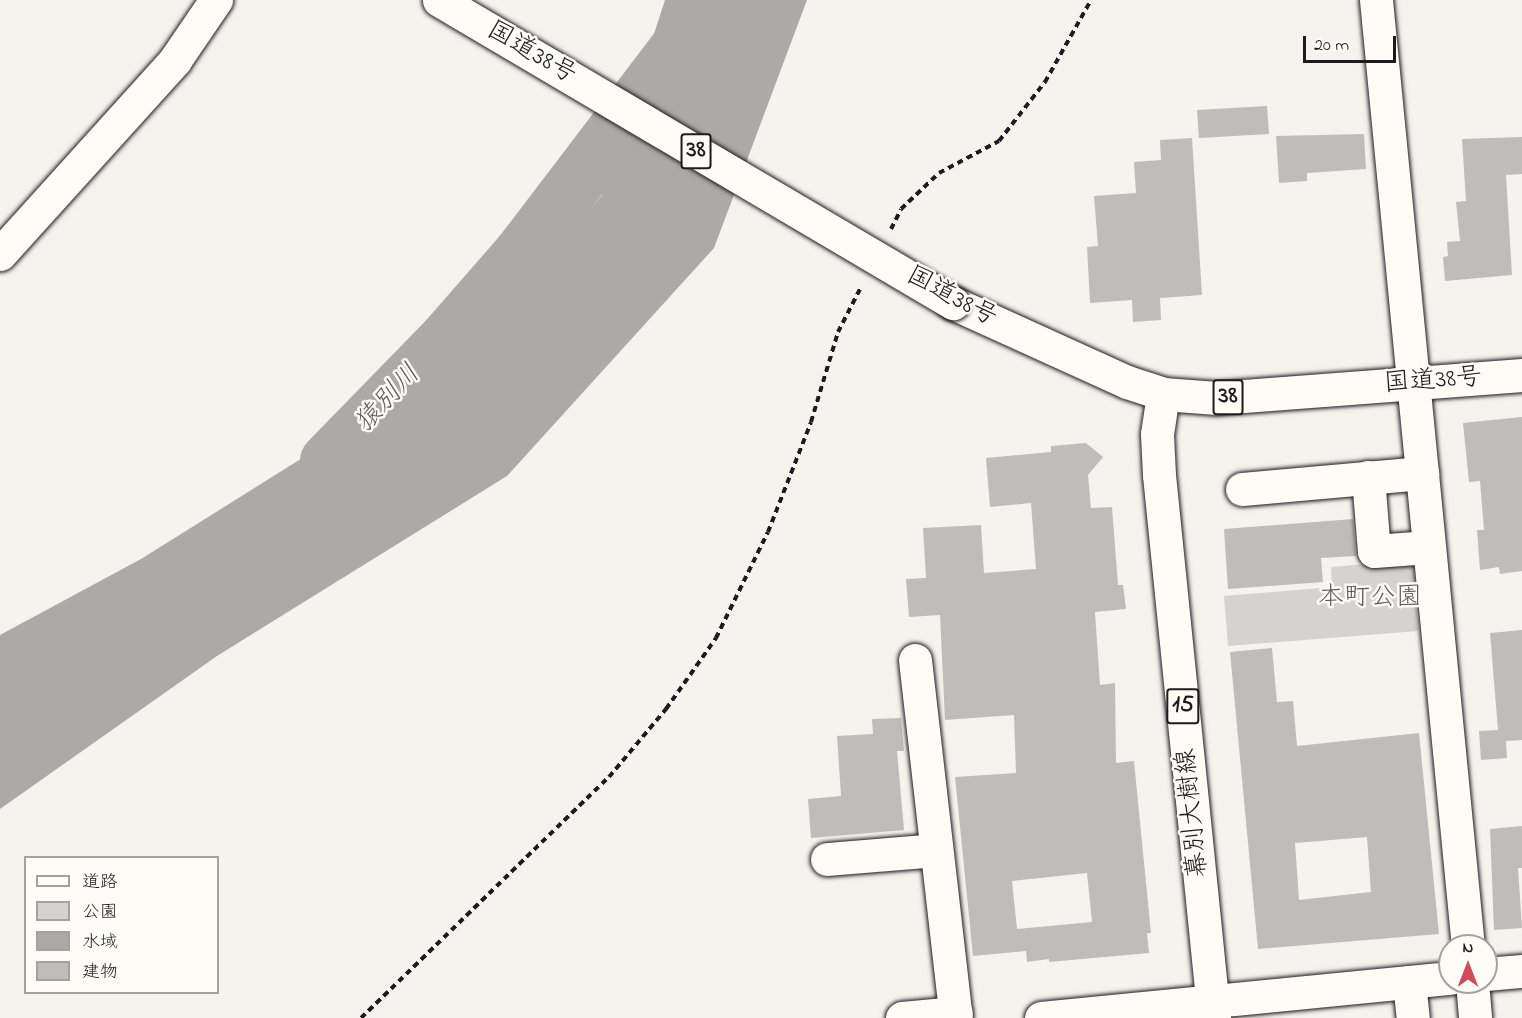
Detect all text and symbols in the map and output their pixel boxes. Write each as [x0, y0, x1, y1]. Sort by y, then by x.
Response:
street label: 国道38号 [481, 16, 581, 92]
scale bar [1306, 24, 1399, 62]
text: 20 m [1314, 33, 1349, 59]
road number: 38 [680, 130, 712, 172]
street label: 国道38号 [900, 261, 1002, 335]
water label: 猿別川 [349, 358, 427, 440]
street label: 国道38号 [1383, 363, 1483, 401]
road number: 38 [1212, 376, 1244, 418]
park label: 本町公園 [1318, 583, 1422, 615]
road number: 15 [1165, 685, 1201, 727]
street label: 幕別大樹線 [1172, 747, 1216, 879]
legend [24, 856, 219, 994]
text: 道路 [82, 870, 118, 896]
text: 公園 [82, 900, 118, 926]
text: 水域 [82, 930, 118, 956]
north arrow [1438, 934, 1498, 994]
text: N [1463, 936, 1473, 960]
text: 建物 [82, 960, 118, 986]

